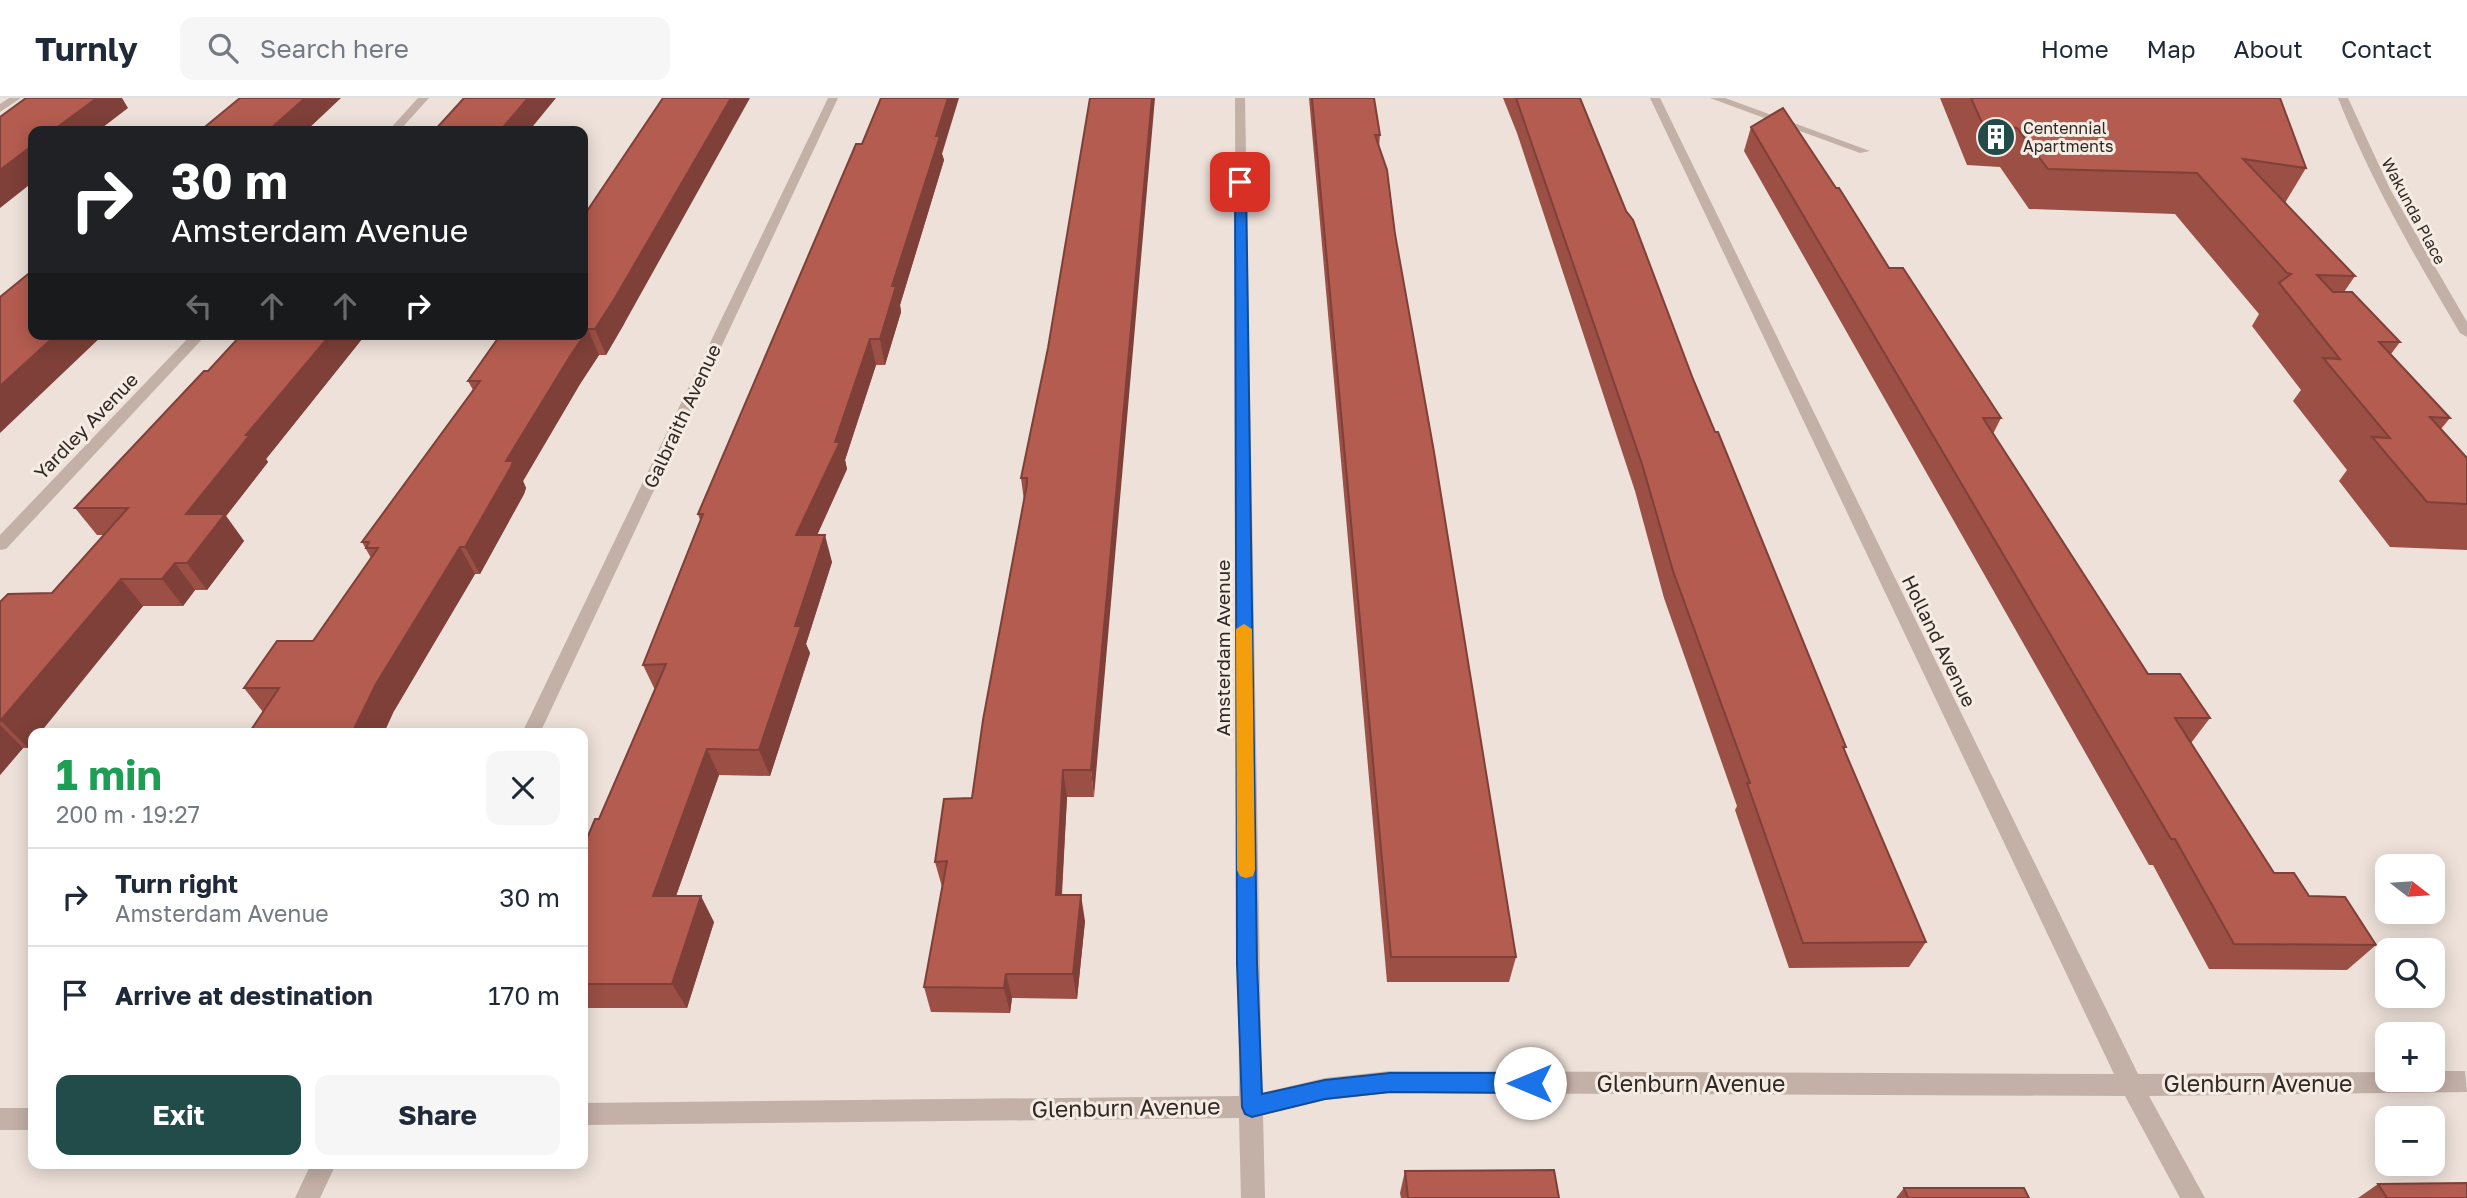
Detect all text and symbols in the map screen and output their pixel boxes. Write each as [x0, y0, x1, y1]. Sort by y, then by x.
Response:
search box [180, 17, 670, 80]
text: Turnly [35, 29, 138, 68]
icon: search [204, 29, 242, 67]
text: Search here [260, 33, 409, 64]
text: Home [2041, 34, 2109, 63]
text: Map [2147, 34, 2196, 63]
text: About [2234, 34, 2303, 63]
text: Contact [2341, 34, 2432, 63]
building icon: Centennial Apartments [1975, 116, 2017, 158]
place label: Centennial Apartments [2023, 118, 2114, 156]
text: 30 m [171, 151, 288, 210]
pin [1210, 152, 1270, 212]
icon: right [56, 154, 147, 245]
street label: Wakunda Place [2378, 154, 2450, 268]
icon: arrive [1221, 163, 1259, 201]
text: Amsterdam Avenue [171, 211, 468, 249]
icon: left [180, 287, 218, 325]
icon: ahead [253, 287, 291, 325]
icon: ahead [326, 287, 364, 325]
icon: right [399, 287, 437, 325]
street label: Galbraith Avenue [638, 340, 725, 491]
street label: Yardley Avenue [29, 368, 142, 484]
street label: Amsterdam Avenue [1211, 560, 1234, 736]
street label: Holland Avenue [1898, 571, 1981, 711]
text: 1 min [56, 749, 162, 799]
button: close [486, 751, 560, 825]
text: 200 m · 19:27 [56, 800, 200, 828]
north arrow [2375, 854, 2445, 924]
map controls [2375, 854, 2445, 1176]
text: Turn right [115, 868, 238, 899]
icon: right [56, 878, 94, 916]
text: 30 m [499, 882, 560, 913]
text: Amsterdam Avenue [115, 899, 329, 927]
button: search [2375, 938, 2445, 1008]
icon: arrive [56, 976, 94, 1014]
text: Arrive at destination [115, 980, 373, 1011]
text: 170 m [488, 980, 560, 1011]
button: + [2375, 1022, 2445, 1092]
position arrow [1493, 1046, 1567, 1120]
street label: Glenburn Avenue [1597, 1069, 1785, 1097]
street label: Glenburn Avenue [2164, 1069, 2352, 1097]
button: Exit [56, 1075, 301, 1155]
button: Share [315, 1075, 560, 1155]
street label: Glenburn Avenue [1031, 1091, 1221, 1123]
button: − [2375, 1106, 2445, 1176]

